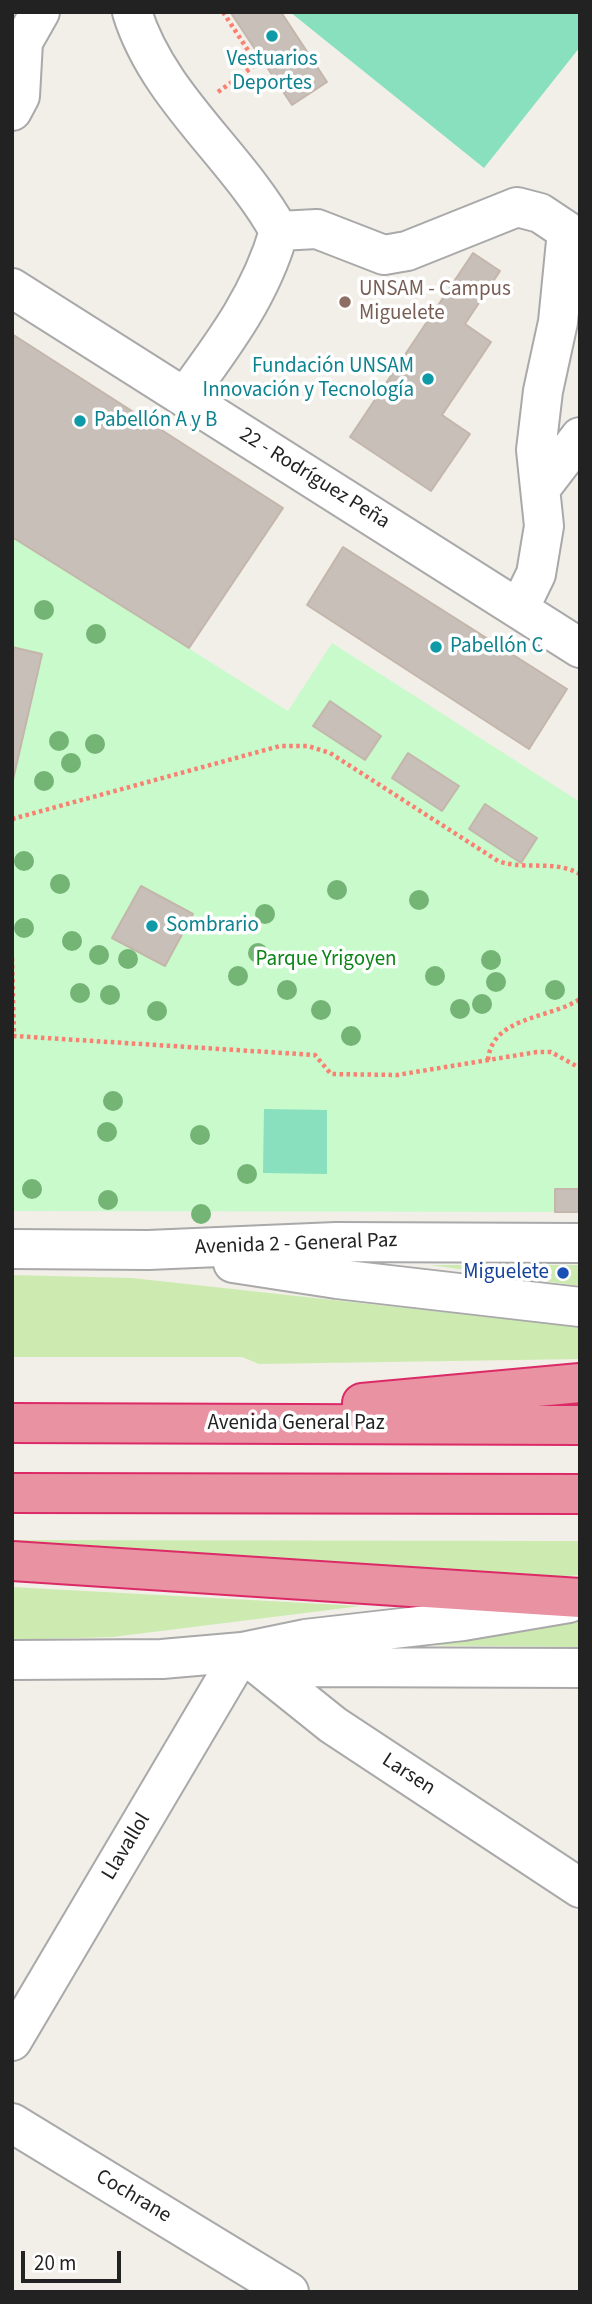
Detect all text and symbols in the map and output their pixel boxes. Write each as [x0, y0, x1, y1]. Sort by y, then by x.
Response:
marker: Vestuarios Deportes [264, 28, 280, 44]
place label: Vestuarios Deportes [227, 47, 317, 97]
place label: UNSAM - Campus Miguelete [359, 277, 511, 327]
marker: UNSAM - Campus Miguelete [337, 294, 353, 310]
place label: Fundación UNSAM Innovación y Tecnología [203, 354, 414, 404]
marker: Fundación UNSAM Innovación y Tecnología [420, 371, 436, 387]
place label: Pabellón A y B [94, 408, 217, 434]
marker: Pabellón A y B [72, 413, 88, 429]
street label: 22 - Rodríguez Peña [234, 423, 394, 535]
place label: Pabellón C [450, 634, 543, 660]
marker: Pabellón C [428, 639, 444, 655]
place label: Sombrario [166, 913, 259, 939]
marker: Sombrario [144, 918, 160, 934]
park label: Parque Yrigoyen [255, 947, 397, 973]
street label: Avenida 2 - General Paz [194, 1229, 398, 1261]
place label: Miguelete [463, 1260, 549, 1286]
marker: Miguelete [555, 1265, 571, 1281]
street label: Avenida General Paz [207, 1411, 385, 1437]
street label: Larsen [377, 1748, 439, 1802]
street label: Llavallol [97, 1809, 157, 1885]
street label: Cochrane [91, 2165, 175, 2229]
scale bar [24, 2238, 124, 2282]
text: 20 m [34, 2248, 76, 2278]

